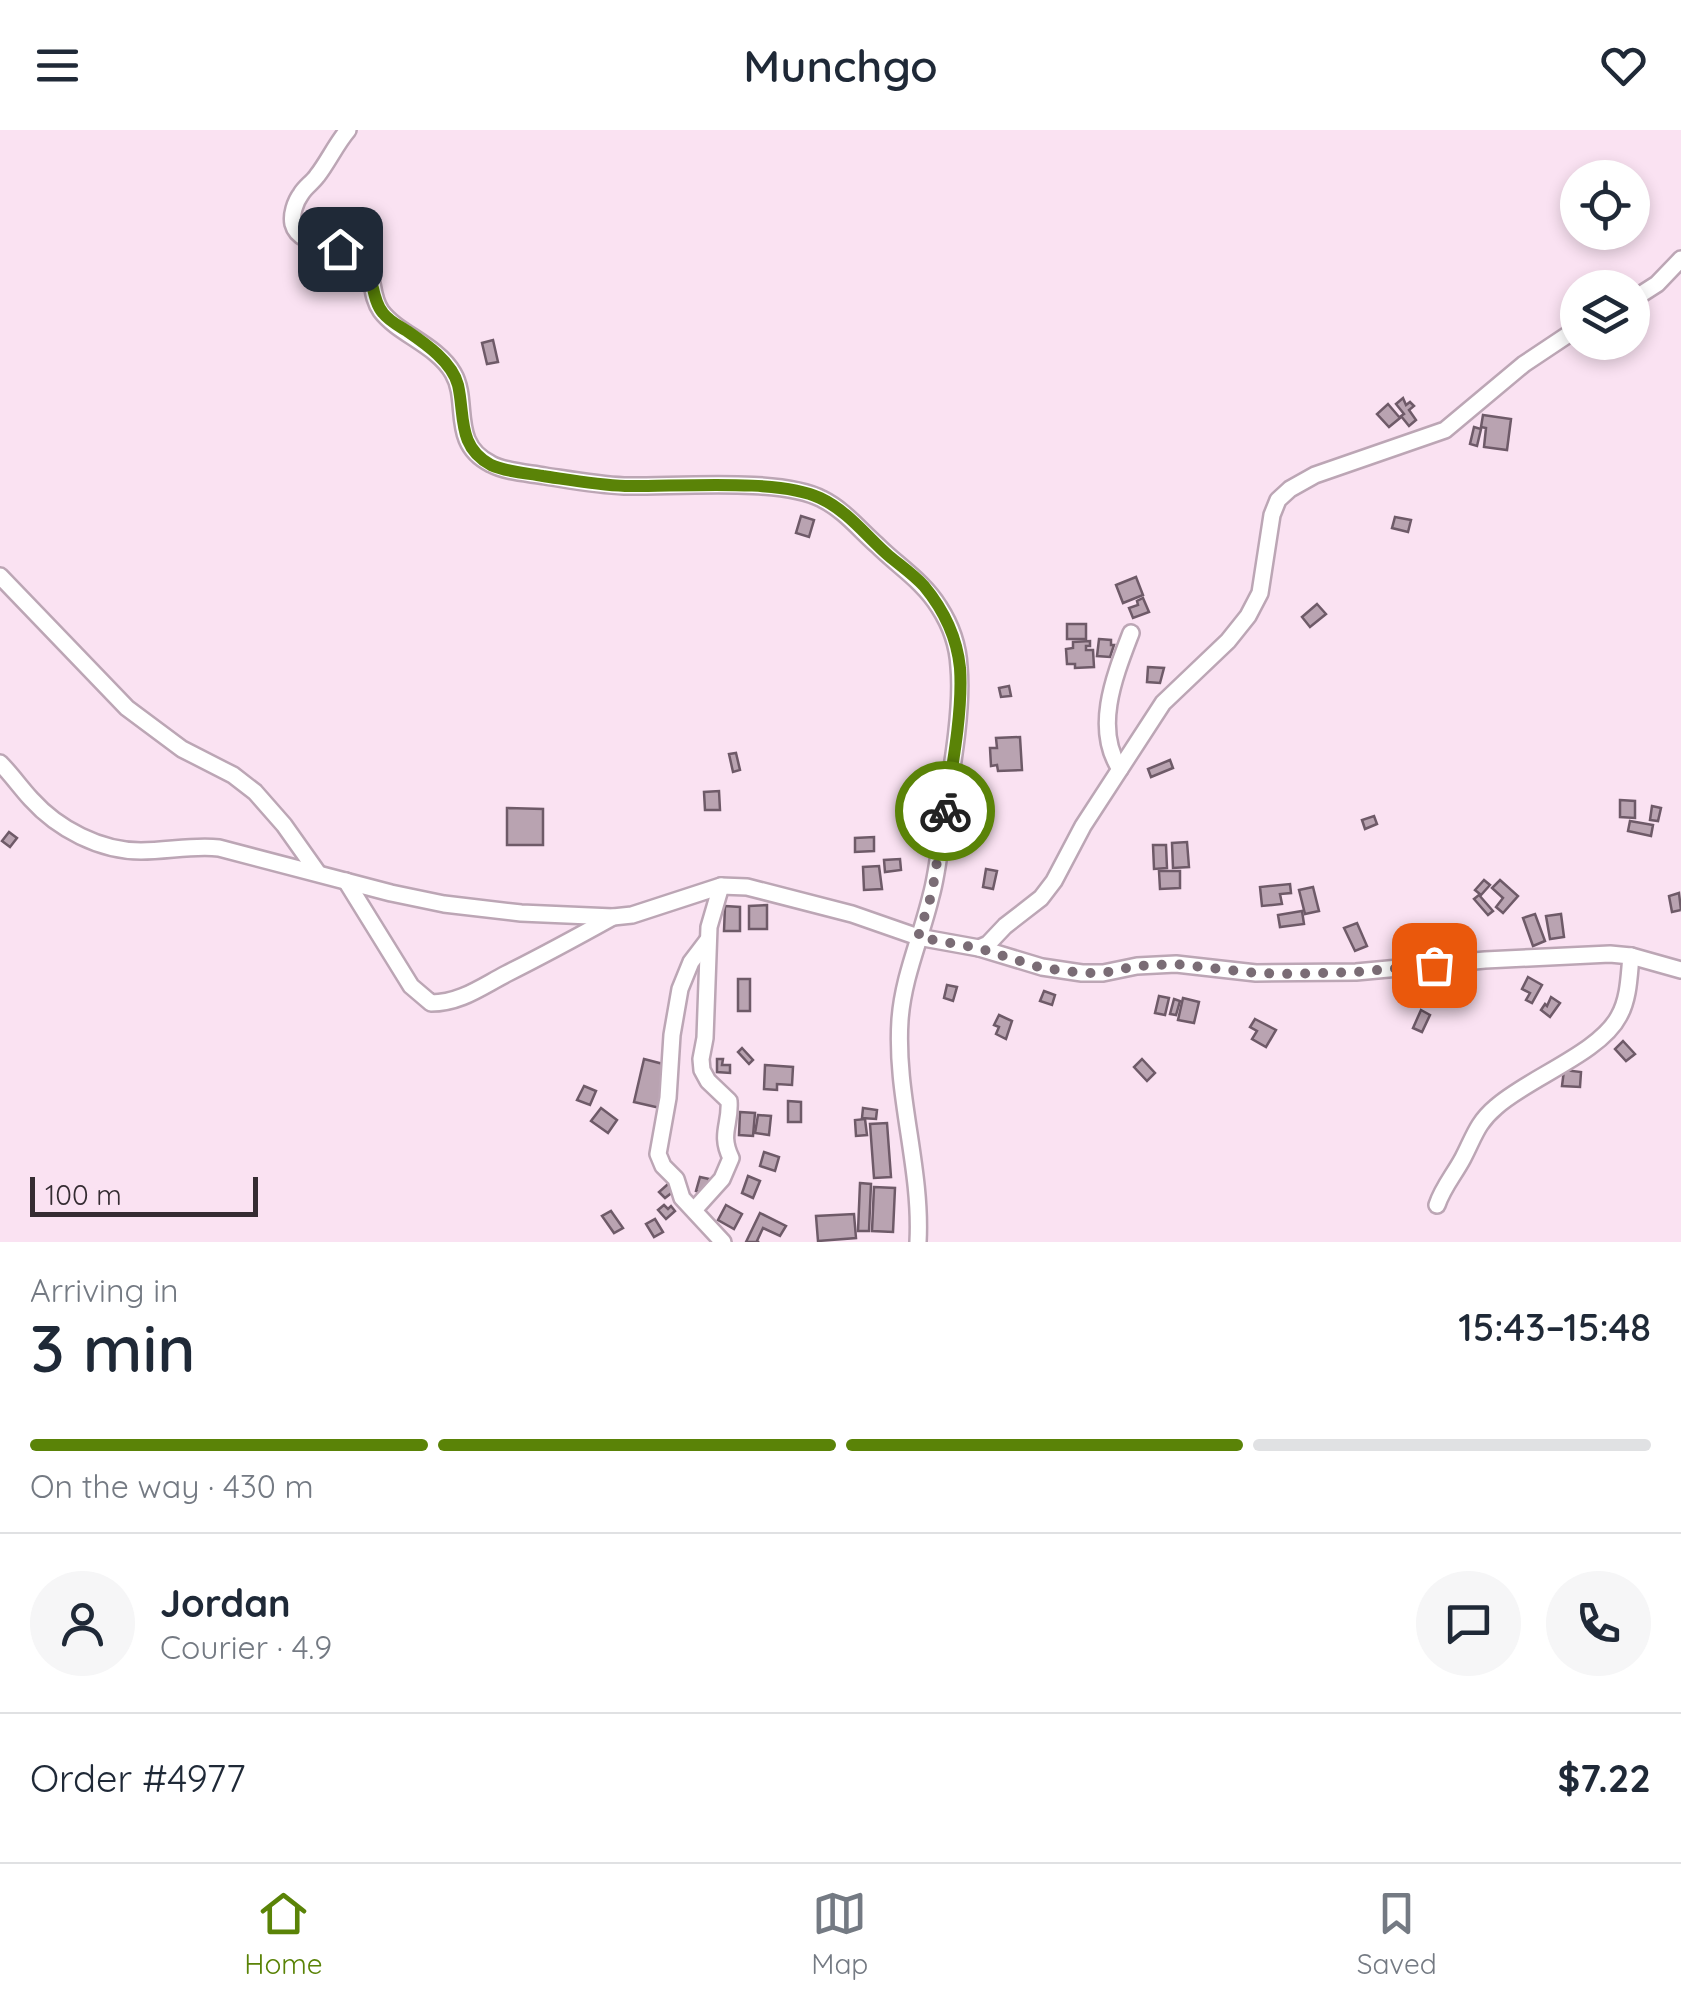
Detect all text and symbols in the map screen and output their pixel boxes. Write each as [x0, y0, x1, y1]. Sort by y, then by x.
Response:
text: Munchgo [743, 37, 938, 93]
icon: menu [30, 38, 85, 93]
icon: heart [1596, 38, 1651, 93]
map controls [1560, 160, 1650, 360]
button: locate [1560, 160, 1650, 250]
pin [298, 207, 383, 292]
icon: home [313, 222, 368, 277]
button: layers [1560, 270, 1650, 360]
courier [895, 761, 995, 861]
icon: bike [918, 784, 973, 839]
pin [1392, 923, 1477, 1008]
icon: bag [1407, 938, 1462, 993]
scale bar [30, 1172, 258, 1216]
text: 100 m [45, 1177, 122, 1212]
text: Arriving in [30, 1270, 179, 1310]
text: 15:43–15:48 [1458, 1303, 1651, 1351]
text: 3 min [30, 1307, 196, 1388]
text: On the way · 430 m [30, 1466, 314, 1506]
button: person [30, 1571, 135, 1676]
button: chat [1416, 1571, 1521, 1676]
button: phone [1546, 1571, 1651, 1676]
text: Jordan [160, 1579, 291, 1627]
text: Courier · 4.9 [160, 1627, 332, 1667]
text: Order #4977 [30, 1754, 246, 1802]
text: $7.22 [1557, 1754, 1651, 1802]
tab: Home [244, 1886, 323, 1981]
tab: Map [811, 1886, 868, 1981]
tab: Saved [1357, 1886, 1437, 1981]

